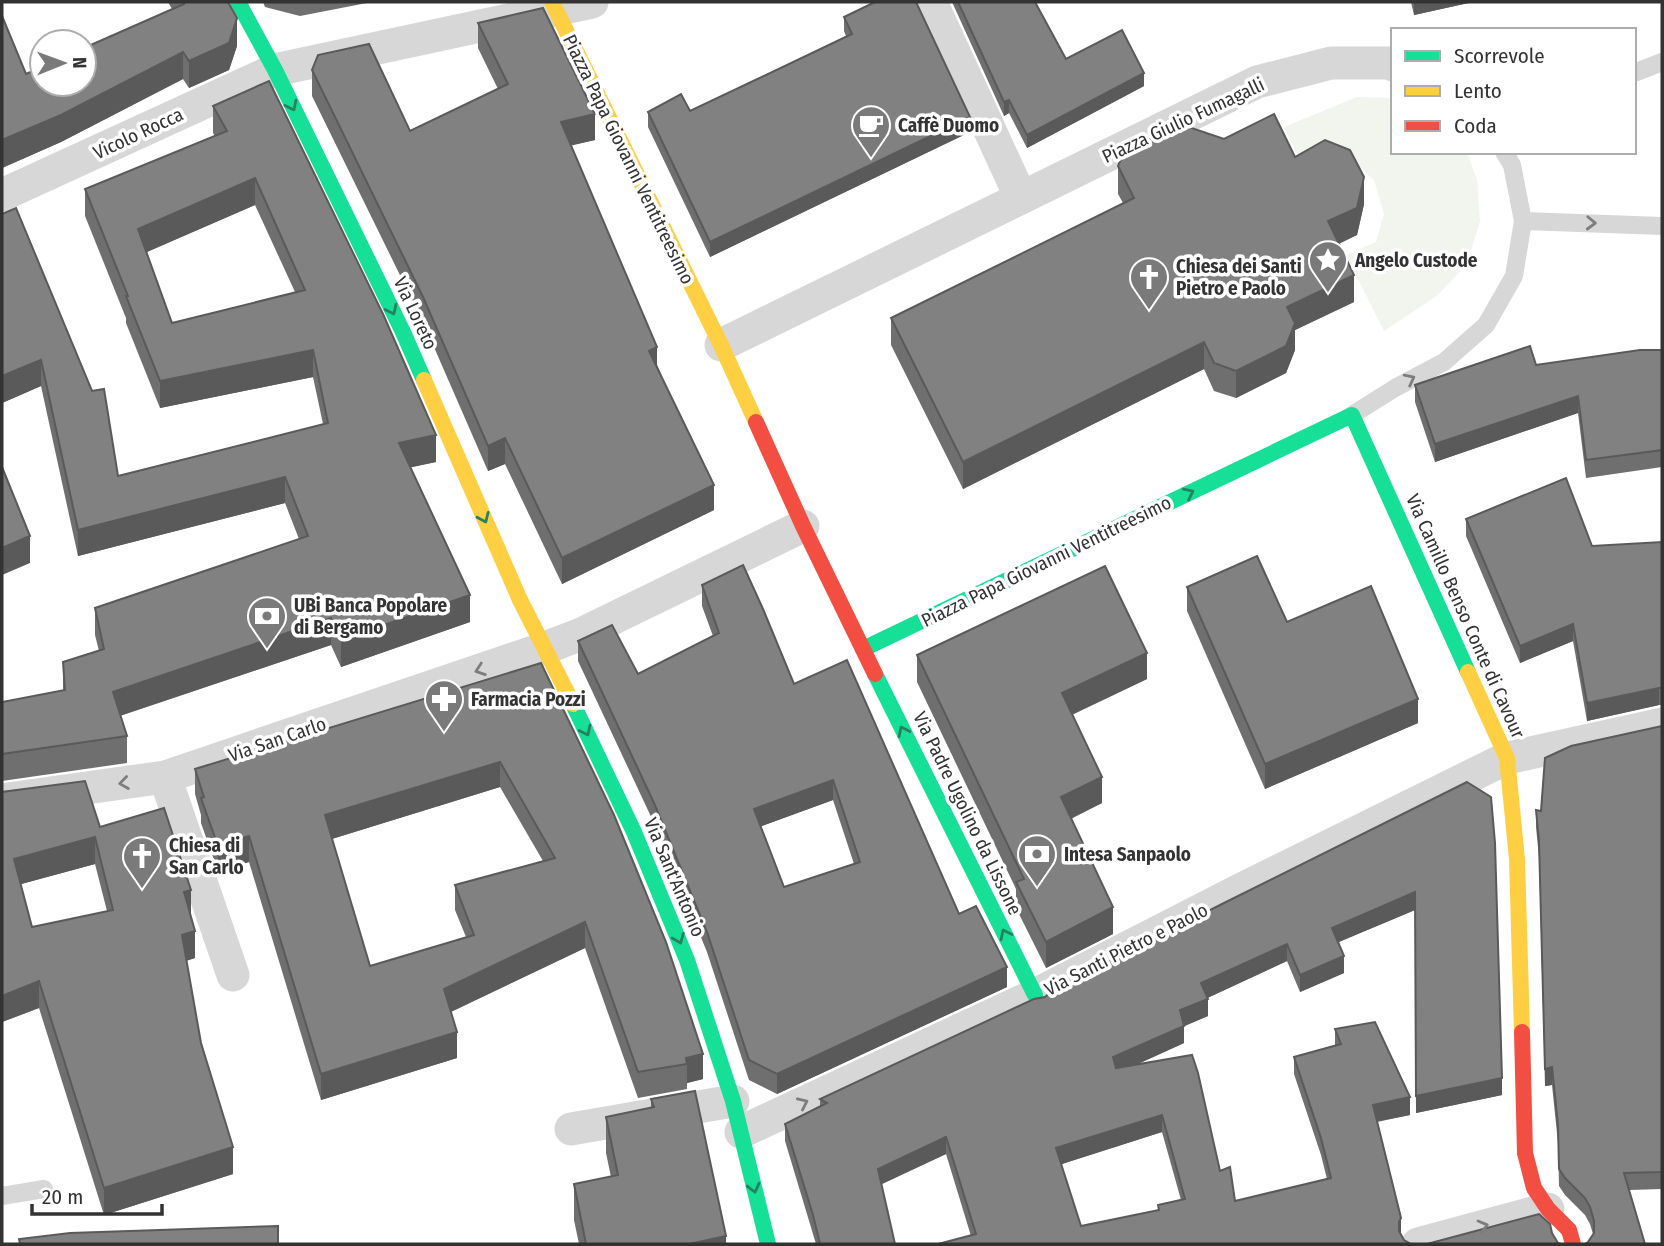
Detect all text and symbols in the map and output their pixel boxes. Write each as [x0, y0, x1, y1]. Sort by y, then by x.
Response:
north arrow [28, 28, 98, 98]
legend [1391, 28, 1636, 154]
street label: Piazza Papa Giovanni Ventitreesimo [558, 31, 699, 288]
text: Scorrevole [1454, 43, 1545, 69]
text: N [68, 57, 91, 69]
street label: Piazza Giulio Fumagalli [1098, 73, 1268, 168]
text: Lento [1454, 78, 1502, 104]
one-way arrow [283, 99, 297, 111]
street label: Vicolo Rocca [90, 103, 187, 164]
cafe icon: Caffè Duomo [850, 104, 892, 159]
text: Coda [1454, 113, 1497, 139]
place label: Caffè Duomo [898, 114, 999, 137]
one-way arrow [1586, 216, 1597, 231]
place icon: Angelo Custode [1307, 239, 1349, 294]
place label: Angelo Custode [1354, 249, 1478, 272]
place label: Chiesa dei Santi Pietro e Paolo [1176, 255, 1302, 300]
church icon: Chiesa dei Santi Pietro e Paolo [1128, 256, 1170, 311]
street label: Via Loreto [389, 273, 442, 353]
one-way arrow [384, 303, 398, 315]
one-way arrow [1403, 374, 1416, 388]
one-way arrow [1182, 487, 1194, 501]
street label: Via Camillo Benso Conte di Cavour [1401, 490, 1530, 742]
street label: Piazza Papa Giovanni Ventitreesimo [918, 491, 1175, 632]
one-way arrow [476, 511, 490, 524]
place label: UBi Banca Popolare di Bergamo [294, 594, 447, 639]
bank icon: UBi Banca Popolare di Bergamo [246, 595, 288, 650]
one-way arrow [475, 662, 487, 676]
pharmacy icon: Farmacia Pozzi [423, 678, 465, 733]
place label: Farmacia Pozzi [471, 688, 586, 711]
street label: Via Padre Ugolino da Lissone [908, 708, 1027, 919]
street label: Via San Carlo [225, 712, 329, 767]
one-way arrow [578, 724, 592, 736]
one-way arrow [898, 726, 912, 738]
one-way arrow [118, 775, 130, 790]
street label: Via Sant'Antonio [639, 814, 710, 940]
bank icon: Intesa Sanpaolo [1016, 833, 1058, 888]
place label: Chiesa di San Carlo [169, 834, 244, 879]
church icon: Chiesa di San Carlo [121, 835, 163, 890]
place label: Intesa Sanpaolo [1064, 843, 1191, 866]
street label: Via Santi Pietro e Paolo [1041, 898, 1212, 1001]
one-way arrow [999, 929, 1013, 941]
one-way arrow [670, 932, 684, 944]
one-way arrow [796, 1098, 808, 1112]
scale bar [32, 1172, 161, 1216]
one-way arrow [746, 1182, 760, 1194]
text: 20 m [42, 1184, 83, 1210]
one-way arrow [1477, 1220, 1489, 1235]

